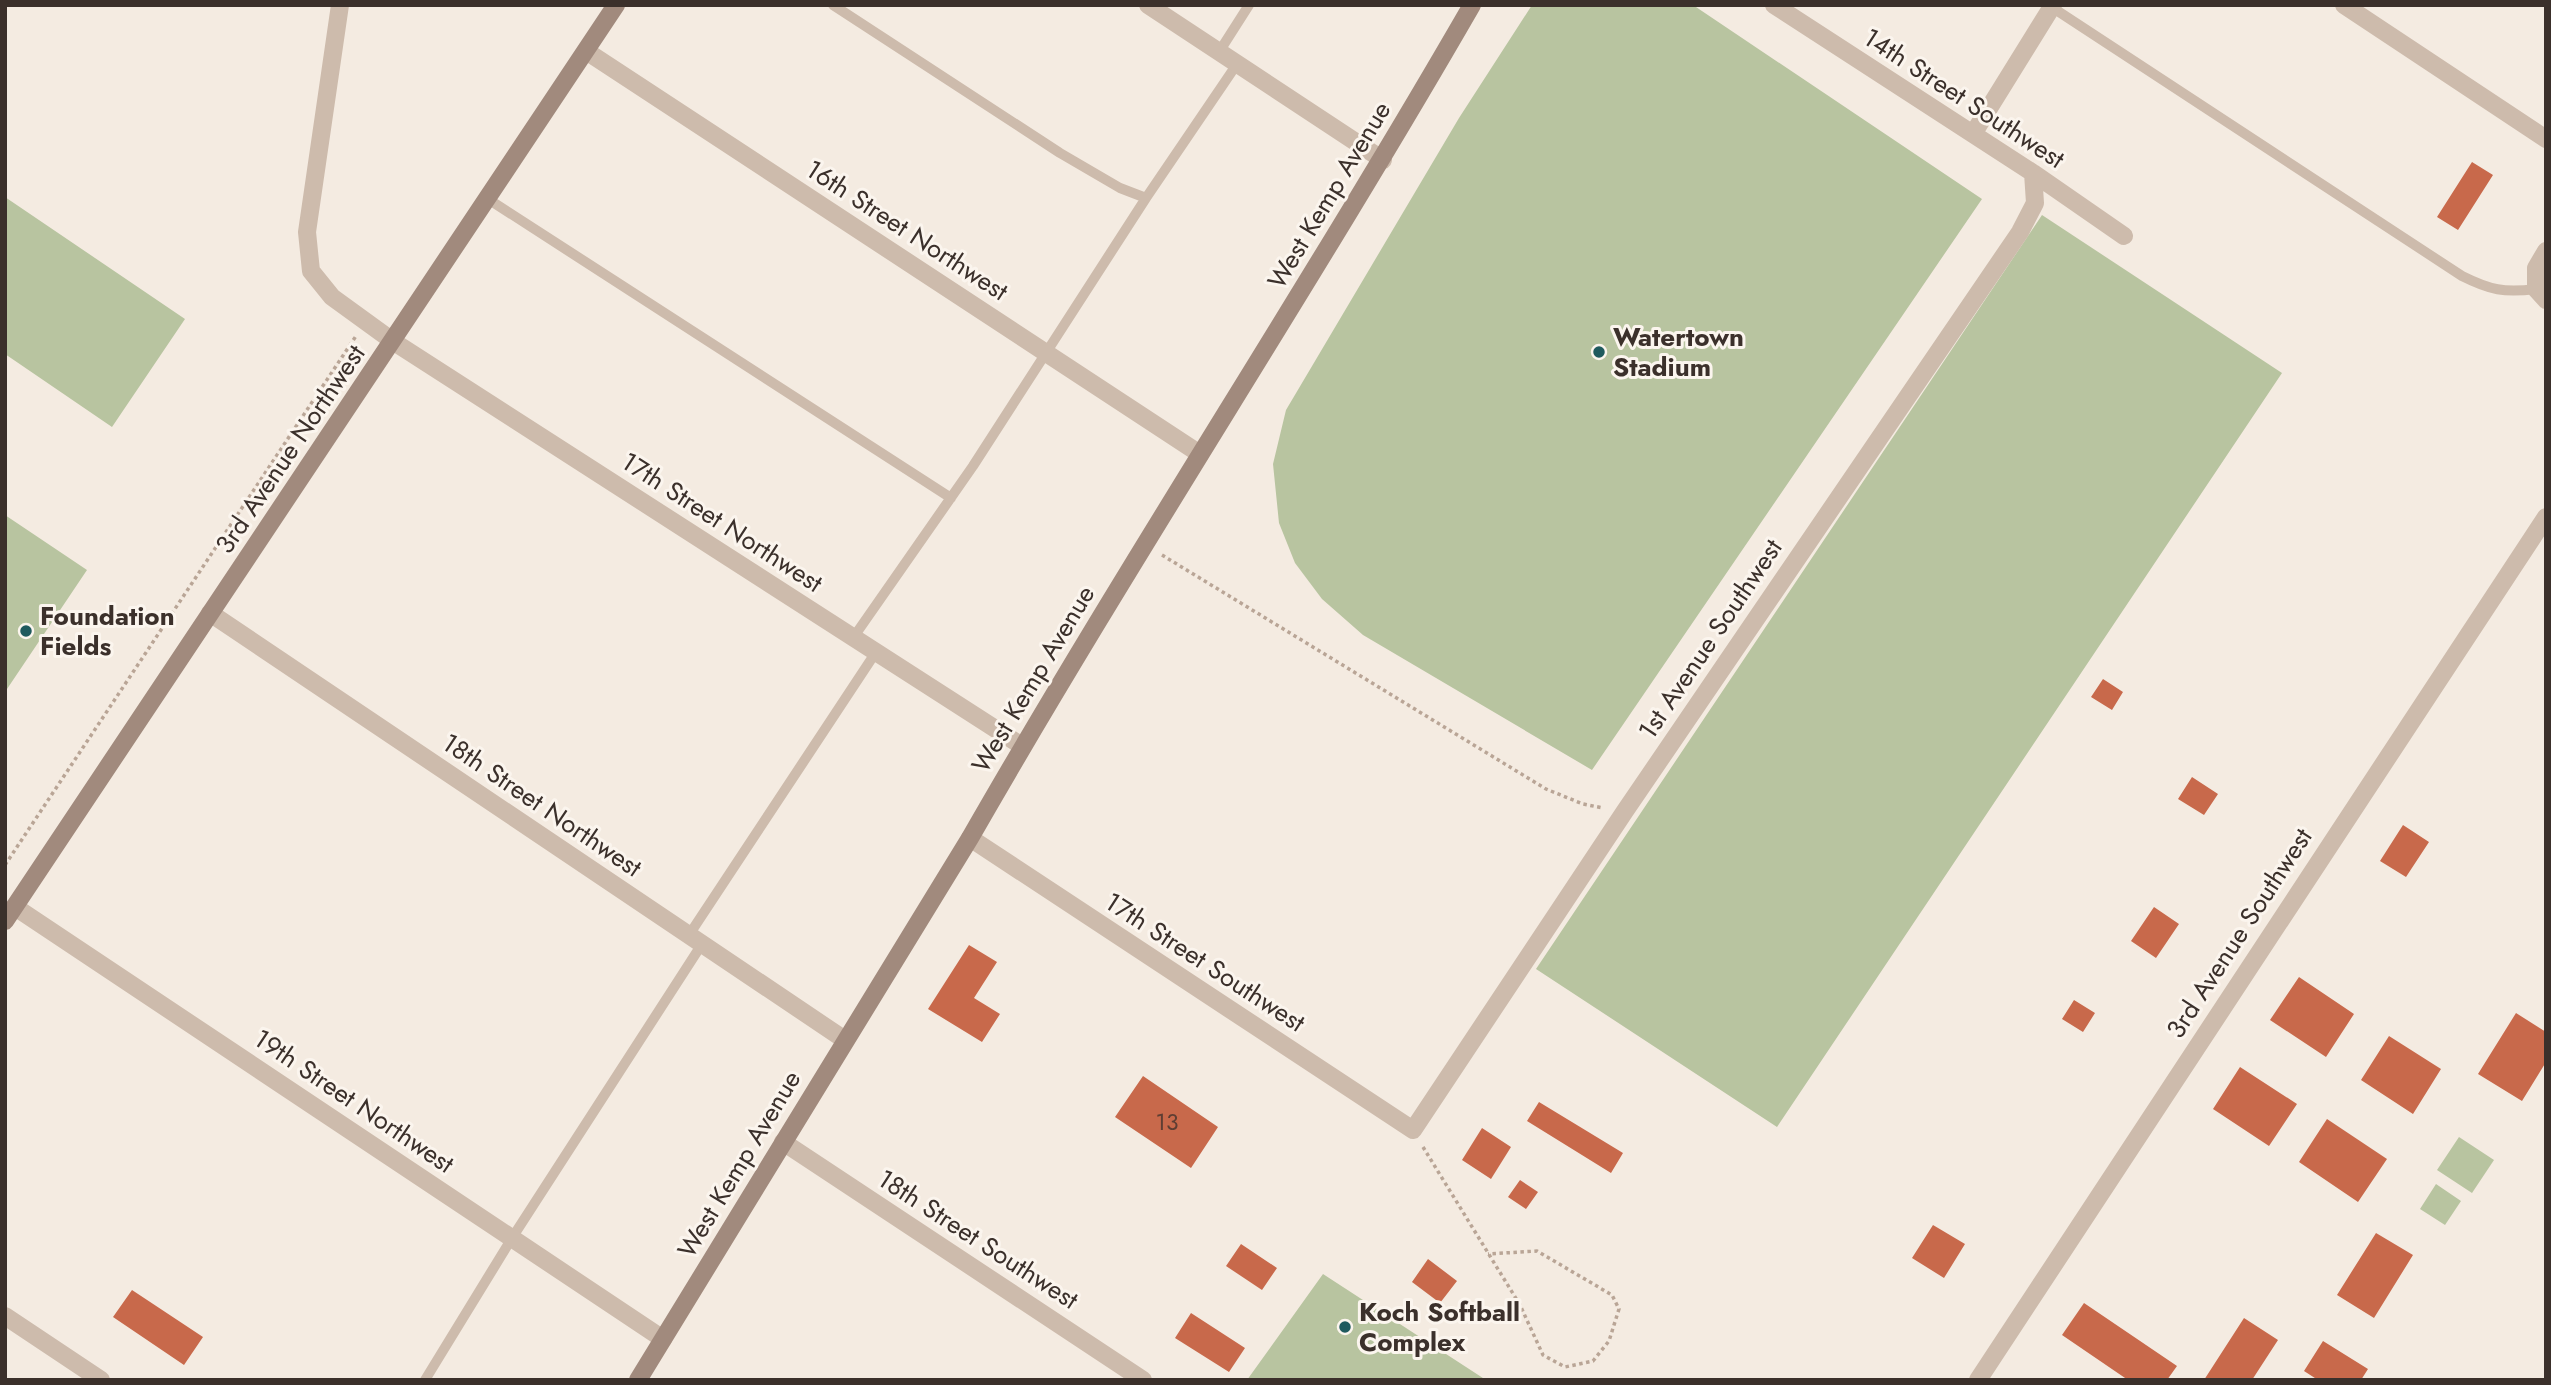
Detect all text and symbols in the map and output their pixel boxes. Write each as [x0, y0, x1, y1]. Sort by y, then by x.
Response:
street label: 14th Street Southwest [1856, 18, 2073, 178]
street label: West Kemp Avenue [1258, 94, 1400, 296]
street label: 16th Street Northwest [798, 150, 1016, 310]
place label: Watertown Stadium [1613, 318, 1744, 386]
street label: 3rd Avenue Northwest [206, 336, 375, 561]
marker: Watertown Stadium [1591, 344, 1607, 360]
street label: 17th Street Northwest [614, 443, 831, 602]
street label: 1st Avenue Southwest [1629, 531, 1792, 747]
street label: West Kemp Avenue [962, 578, 1104, 780]
place label: Foundation Fields [40, 597, 175, 665]
marker: Foundation Fields [18, 623, 34, 639]
street label: 18th Street Northwest [434, 724, 650, 887]
street label: 3rd Avenue Southwest [2157, 820, 2322, 1046]
street label: 17th Street Southwest [1097, 883, 1313, 1042]
street label: 19th Street Northwest [246, 1020, 463, 1183]
street label: West Kemp Avenue [668, 1063, 810, 1265]
house number: 13 [1156, 1105, 1178, 1139]
street label: 18th Street Southwest [870, 1160, 1087, 1319]
place label: Koch Softball Complex [1359, 1293, 1520, 1361]
marker: Koch Softball Complex [1337, 1319, 1353, 1335]

